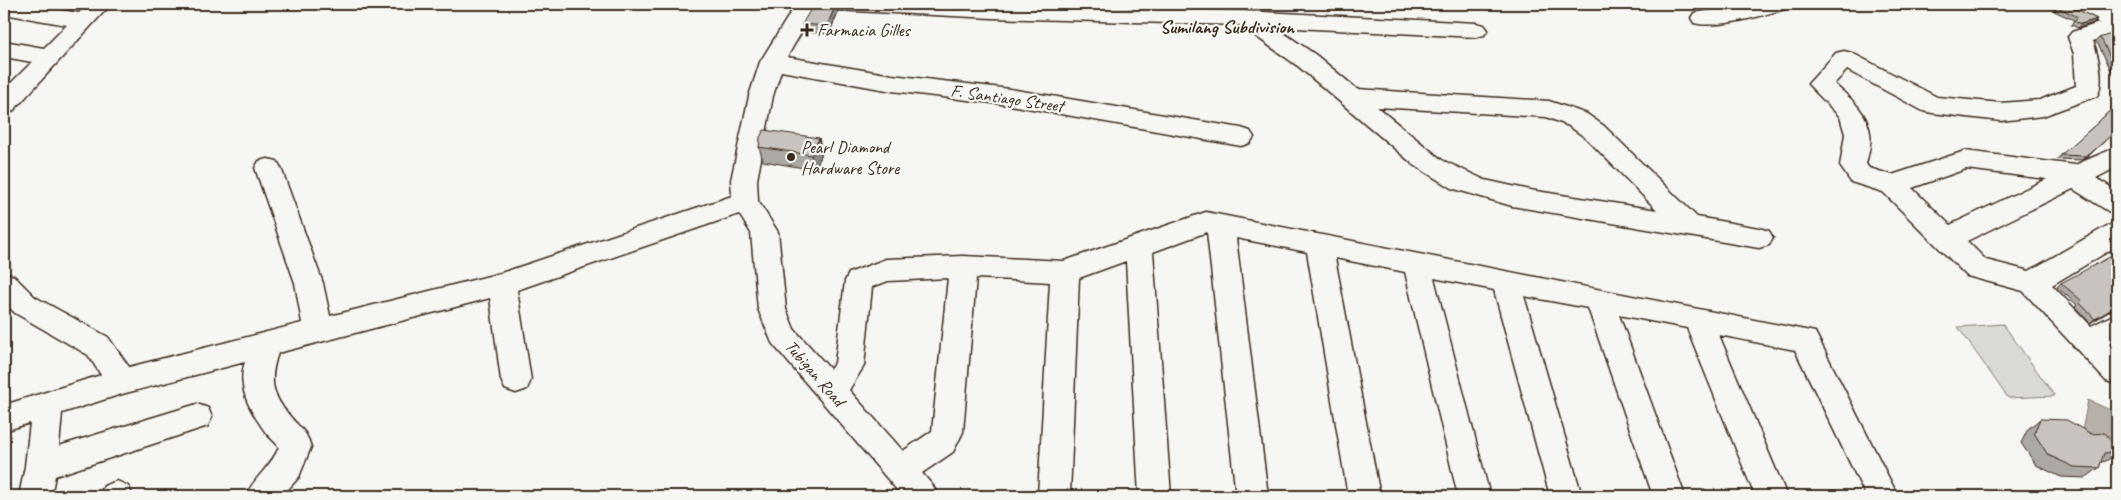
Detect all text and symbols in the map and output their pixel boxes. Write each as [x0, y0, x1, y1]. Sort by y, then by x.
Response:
district label: Sumilang Subdivision [1160, 15, 1295, 39]
place label: Farmacia Gilles [817, 19, 912, 41]
marker: Farmacia Gilles [801, 24, 813, 36]
street label: F. Santiago Street [949, 79, 1068, 117]
place label: Pearl Diamond Hardware Store [801, 136, 900, 179]
marker: Pearl Diamond Hardware Store [785, 151, 797, 163]
street label: Tubigan Road [780, 335, 852, 413]

